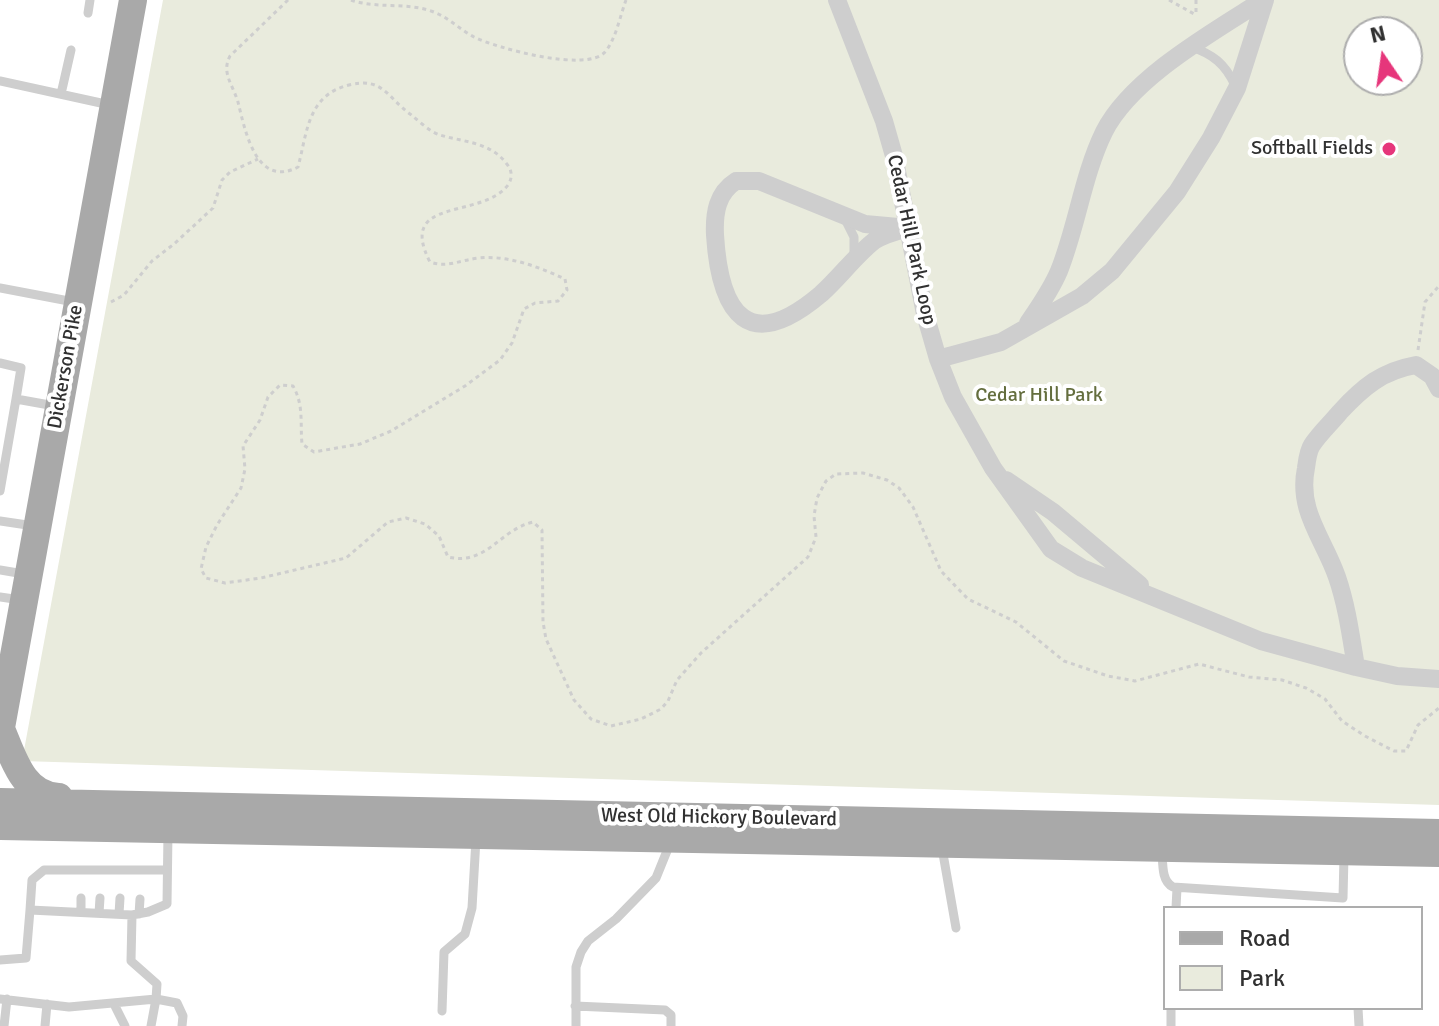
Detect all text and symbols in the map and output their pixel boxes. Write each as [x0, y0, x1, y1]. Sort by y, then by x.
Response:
north arrow [1343, 16, 1423, 96]
text: N [1367, 19, 1388, 49]
place label: Softball Fields [1251, 137, 1373, 161]
marker: Softball Fields [1380, 140, 1398, 158]
street label: Cedar Hill Park Loop [881, 153, 941, 327]
street label: Dickerson Pike [43, 303, 89, 431]
park label: Cedar Hill Park [975, 384, 1103, 408]
street label: West Old Hickory Boulevard [601, 804, 837, 832]
legend [1163, 906, 1423, 1010]
text: Road [1239, 923, 1290, 953]
text: Park [1239, 963, 1285, 993]

